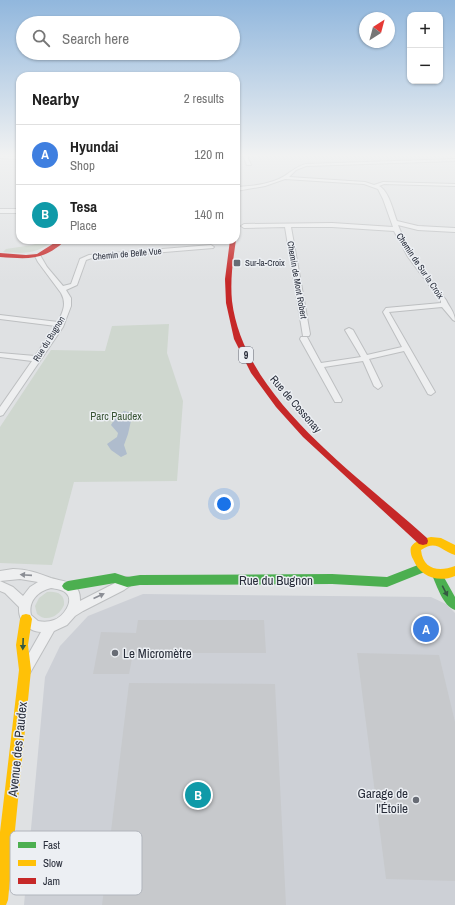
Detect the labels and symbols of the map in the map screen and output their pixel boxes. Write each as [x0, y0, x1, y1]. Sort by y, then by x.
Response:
north arrow [359, 12, 395, 48]
street label: Chemin de Sur la Croix [393, 231, 447, 302]
street label: Chemin de Mont Robert [284, 240, 310, 320]
street label: Chemin de Belle Vue [92, 245, 162, 263]
place label: Sur-la-Croix [245, 257, 285, 269]
marker: Sur-la-Croix [232, 258, 242, 268]
street label: Rue du Bugnon [30, 314, 68, 364]
road number: 9 [239, 347, 253, 363]
street label: Rue de Cossonay [267, 372, 325, 436]
park label: Parc Paudex [90, 409, 142, 423]
your location [214, 494, 234, 514]
one-way arrow [20, 572, 32, 579]
street label: Rue du Bugnon [239, 572, 313, 589]
one-way arrow [442, 585, 448, 596]
one-way arrow [94, 593, 106, 599]
pin: A [413, 614, 439, 644]
one-way arrow [20, 638, 26, 651]
place label: Le Micromètre [123, 645, 192, 662]
marker: Le Micromètre [110, 648, 120, 658]
street label: Avenue des Paudex [4, 700, 31, 798]
pin: B [185, 780, 211, 810]
place label: Garage de l'Étoile [358, 785, 408, 817]
marker: Garage de l'Étoile [411, 795, 421, 805]
legend [10, 831, 142, 895]
text: Fast [43, 838, 61, 852]
text: Slow [43, 856, 63, 870]
text: Jam [43, 874, 60, 888]

